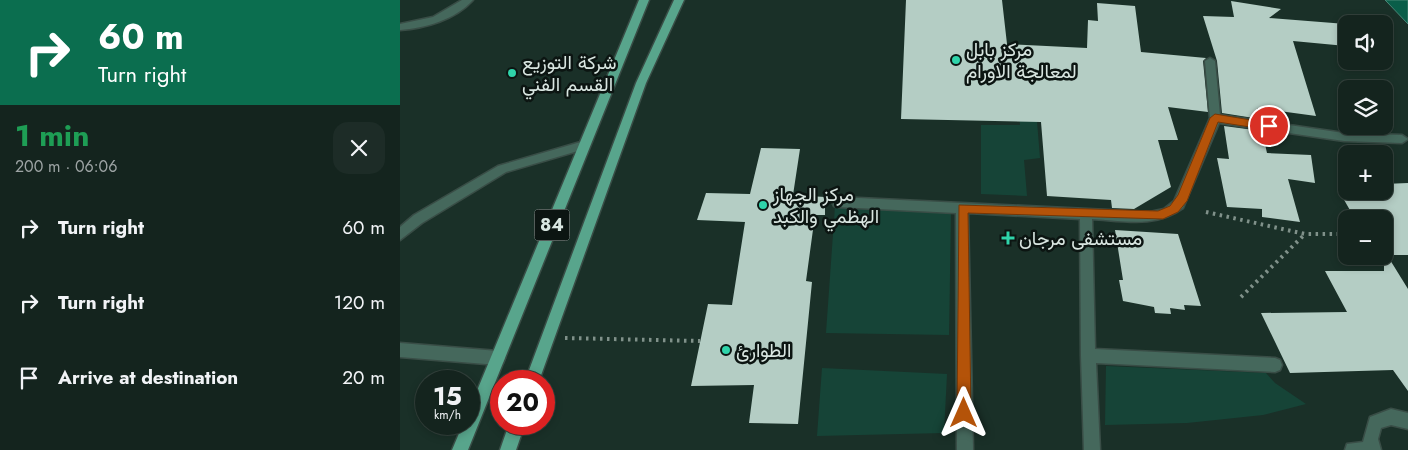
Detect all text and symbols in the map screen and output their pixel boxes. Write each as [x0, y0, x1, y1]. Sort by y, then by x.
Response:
text: 60 m [98, 12, 184, 62]
map controls [1338, 15, 1393, 265]
button: sound [1338, 15, 1393, 70]
icon: right [15, 20, 80, 85]
place label: مركز بابل لمعالجة الاورام [966, 36, 1077, 85]
place label: شركة التوزيع القسم الفني [522, 49, 617, 100]
marker: مركز بابل لمعالجة الاورام [950, 54, 962, 66]
text: Turn right [98, 58, 186, 90]
marker: شركة التوزيع القسم الفني [506, 67, 518, 79]
button: layers [1338, 80, 1393, 135]
pin [1248, 105, 1290, 147]
icon: arrive [1255, 112, 1283, 140]
text: 1 min [15, 114, 89, 157]
button: close [333, 122, 385, 174]
button: + [1338, 145, 1393, 200]
text: 200 m · 06:06 [15, 155, 117, 178]
place label: مركز الجهاز الهظمي والكبد [772, 181, 879, 232]
marker: مركز الجهاز الهظمي والكبد [757, 199, 769, 211]
road number: 84 [534, 210, 570, 240]
button: − [1338, 210, 1393, 265]
icon: right [15, 214, 43, 242]
text: Turn right [58, 214, 144, 241]
text: 60 m [342, 214, 385, 241]
place label: مستشفى مرجان [1019, 225, 1142, 252]
marker: مستشفى مرجان [1001, 231, 1015, 245]
icon: right [15, 289, 43, 317]
text: Turn right [58, 289, 144, 316]
text: 120 m [334, 289, 385, 316]
place label: الطوارئ [736, 337, 791, 364]
marker: الطوارئ [720, 344, 732, 356]
icon: arrive [15, 364, 43, 392]
text: Arrive at destination [58, 364, 238, 391]
text: 20 m [342, 364, 385, 391]
speed limit sign: 20 [490, 370, 555, 435]
text: 15 [433, 378, 462, 414]
position arrow [937, 386, 989, 438]
text: km/h [434, 406, 461, 424]

